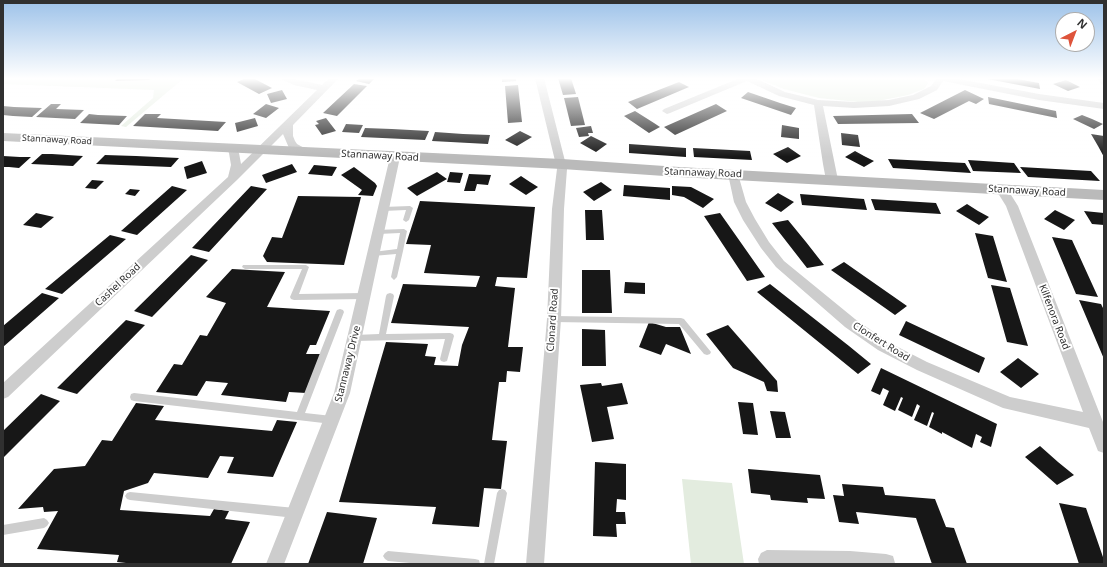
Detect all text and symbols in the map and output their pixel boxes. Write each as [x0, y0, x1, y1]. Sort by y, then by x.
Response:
north arrow [1055, 12, 1095, 52]
text: N [1074, 15, 1091, 32]
street label: Stannaway Road [22, 133, 92, 147]
street label: Stannaway Road [341, 148, 419, 164]
street label: Stannaway Road [664, 166, 742, 180]
street label: Stannaway Road [988, 183, 1066, 199]
street label: Cashel Road [93, 261, 143, 309]
street label: Kilfenora Road [1036, 283, 1072, 351]
street label: Clonard Road [545, 288, 561, 352]
street label: Clonfert Road [850, 320, 912, 364]
street label: Stannaway Drive [333, 324, 363, 404]

